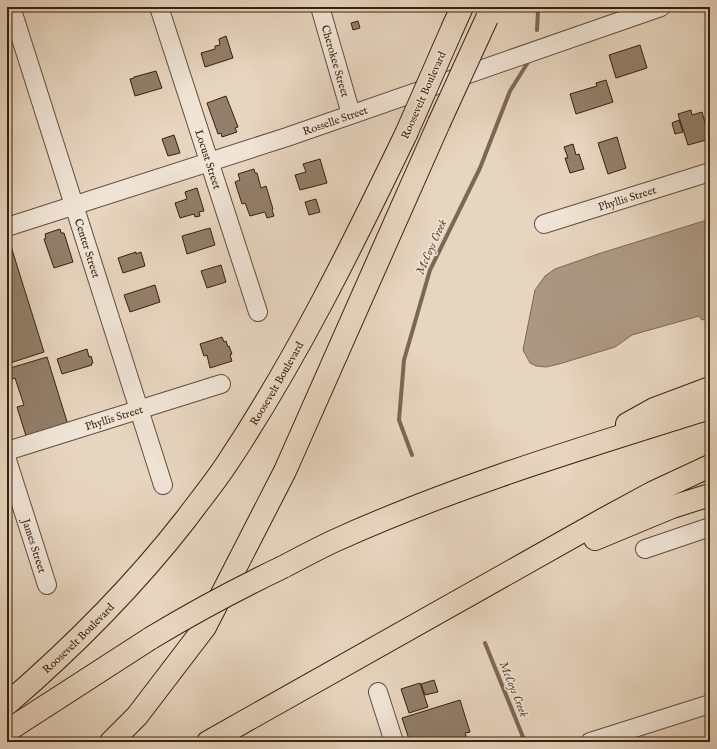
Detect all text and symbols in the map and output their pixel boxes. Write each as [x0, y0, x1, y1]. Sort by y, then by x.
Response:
street label: Cherokee Street [318, 23, 352, 99]
street label: Roosevelt Boulevard [398, 49, 450, 141]
street label: Rosselle Street [301, 103, 370, 139]
street label: Locust Street [191, 128, 224, 191]
street label: Phyllis Street [597, 183, 658, 215]
street label: Center Street [71, 217, 103, 280]
water label: McCoys Creek [413, 217, 450, 277]
street label: Roosevelt Boulevard [247, 339, 307, 428]
street label: Phyllis Street [83, 403, 145, 434]
street label: James Street [18, 515, 49, 575]
street label: Roosevelt Boulevard [40, 601, 118, 677]
water label: McCoys Creek [496, 659, 532, 720]

